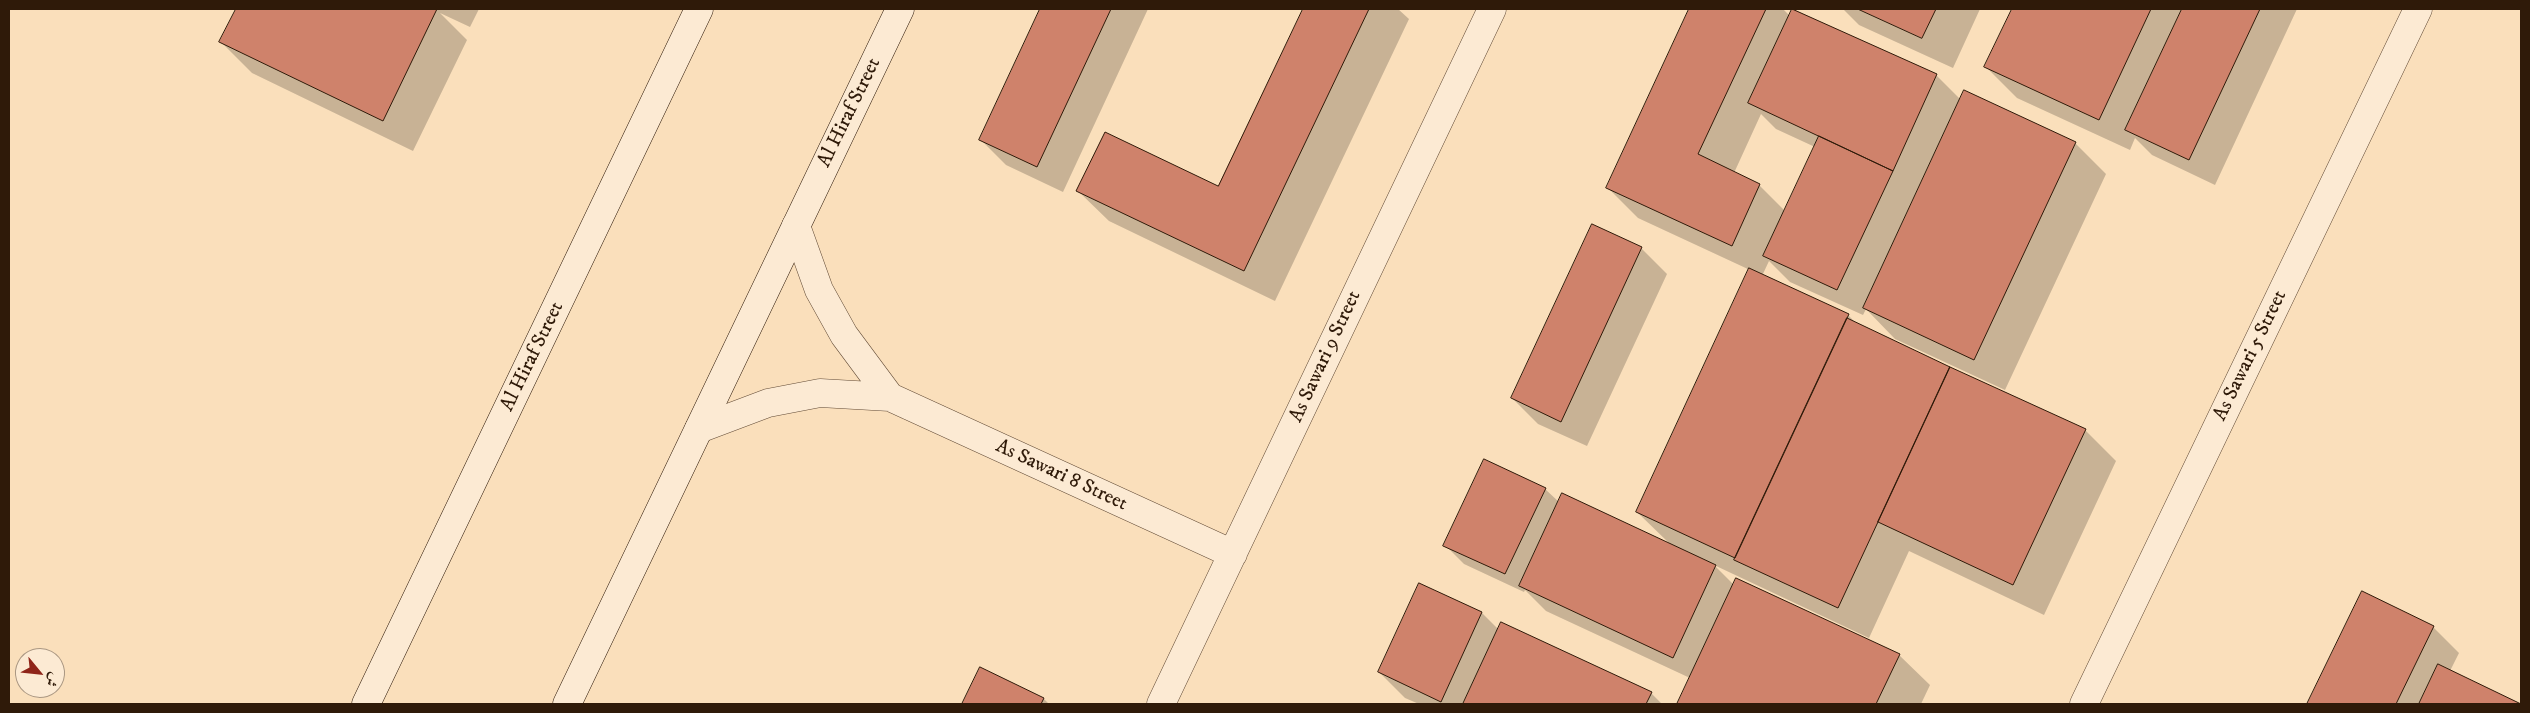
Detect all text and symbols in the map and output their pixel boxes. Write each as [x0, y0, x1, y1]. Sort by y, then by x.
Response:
street label: Al Hiraf Street [813, 54, 887, 172]
street label: As Sawari 9 Street [1285, 287, 1367, 427]
street label: As Sawari 5 Street [2209, 287, 2293, 425]
street label: Al Hiraf Street [496, 298, 570, 416]
street label: As Sawari 8 Street [991, 435, 1131, 517]
north arrow [15, 648, 65, 698]
text: ش [41, 669, 64, 690]

